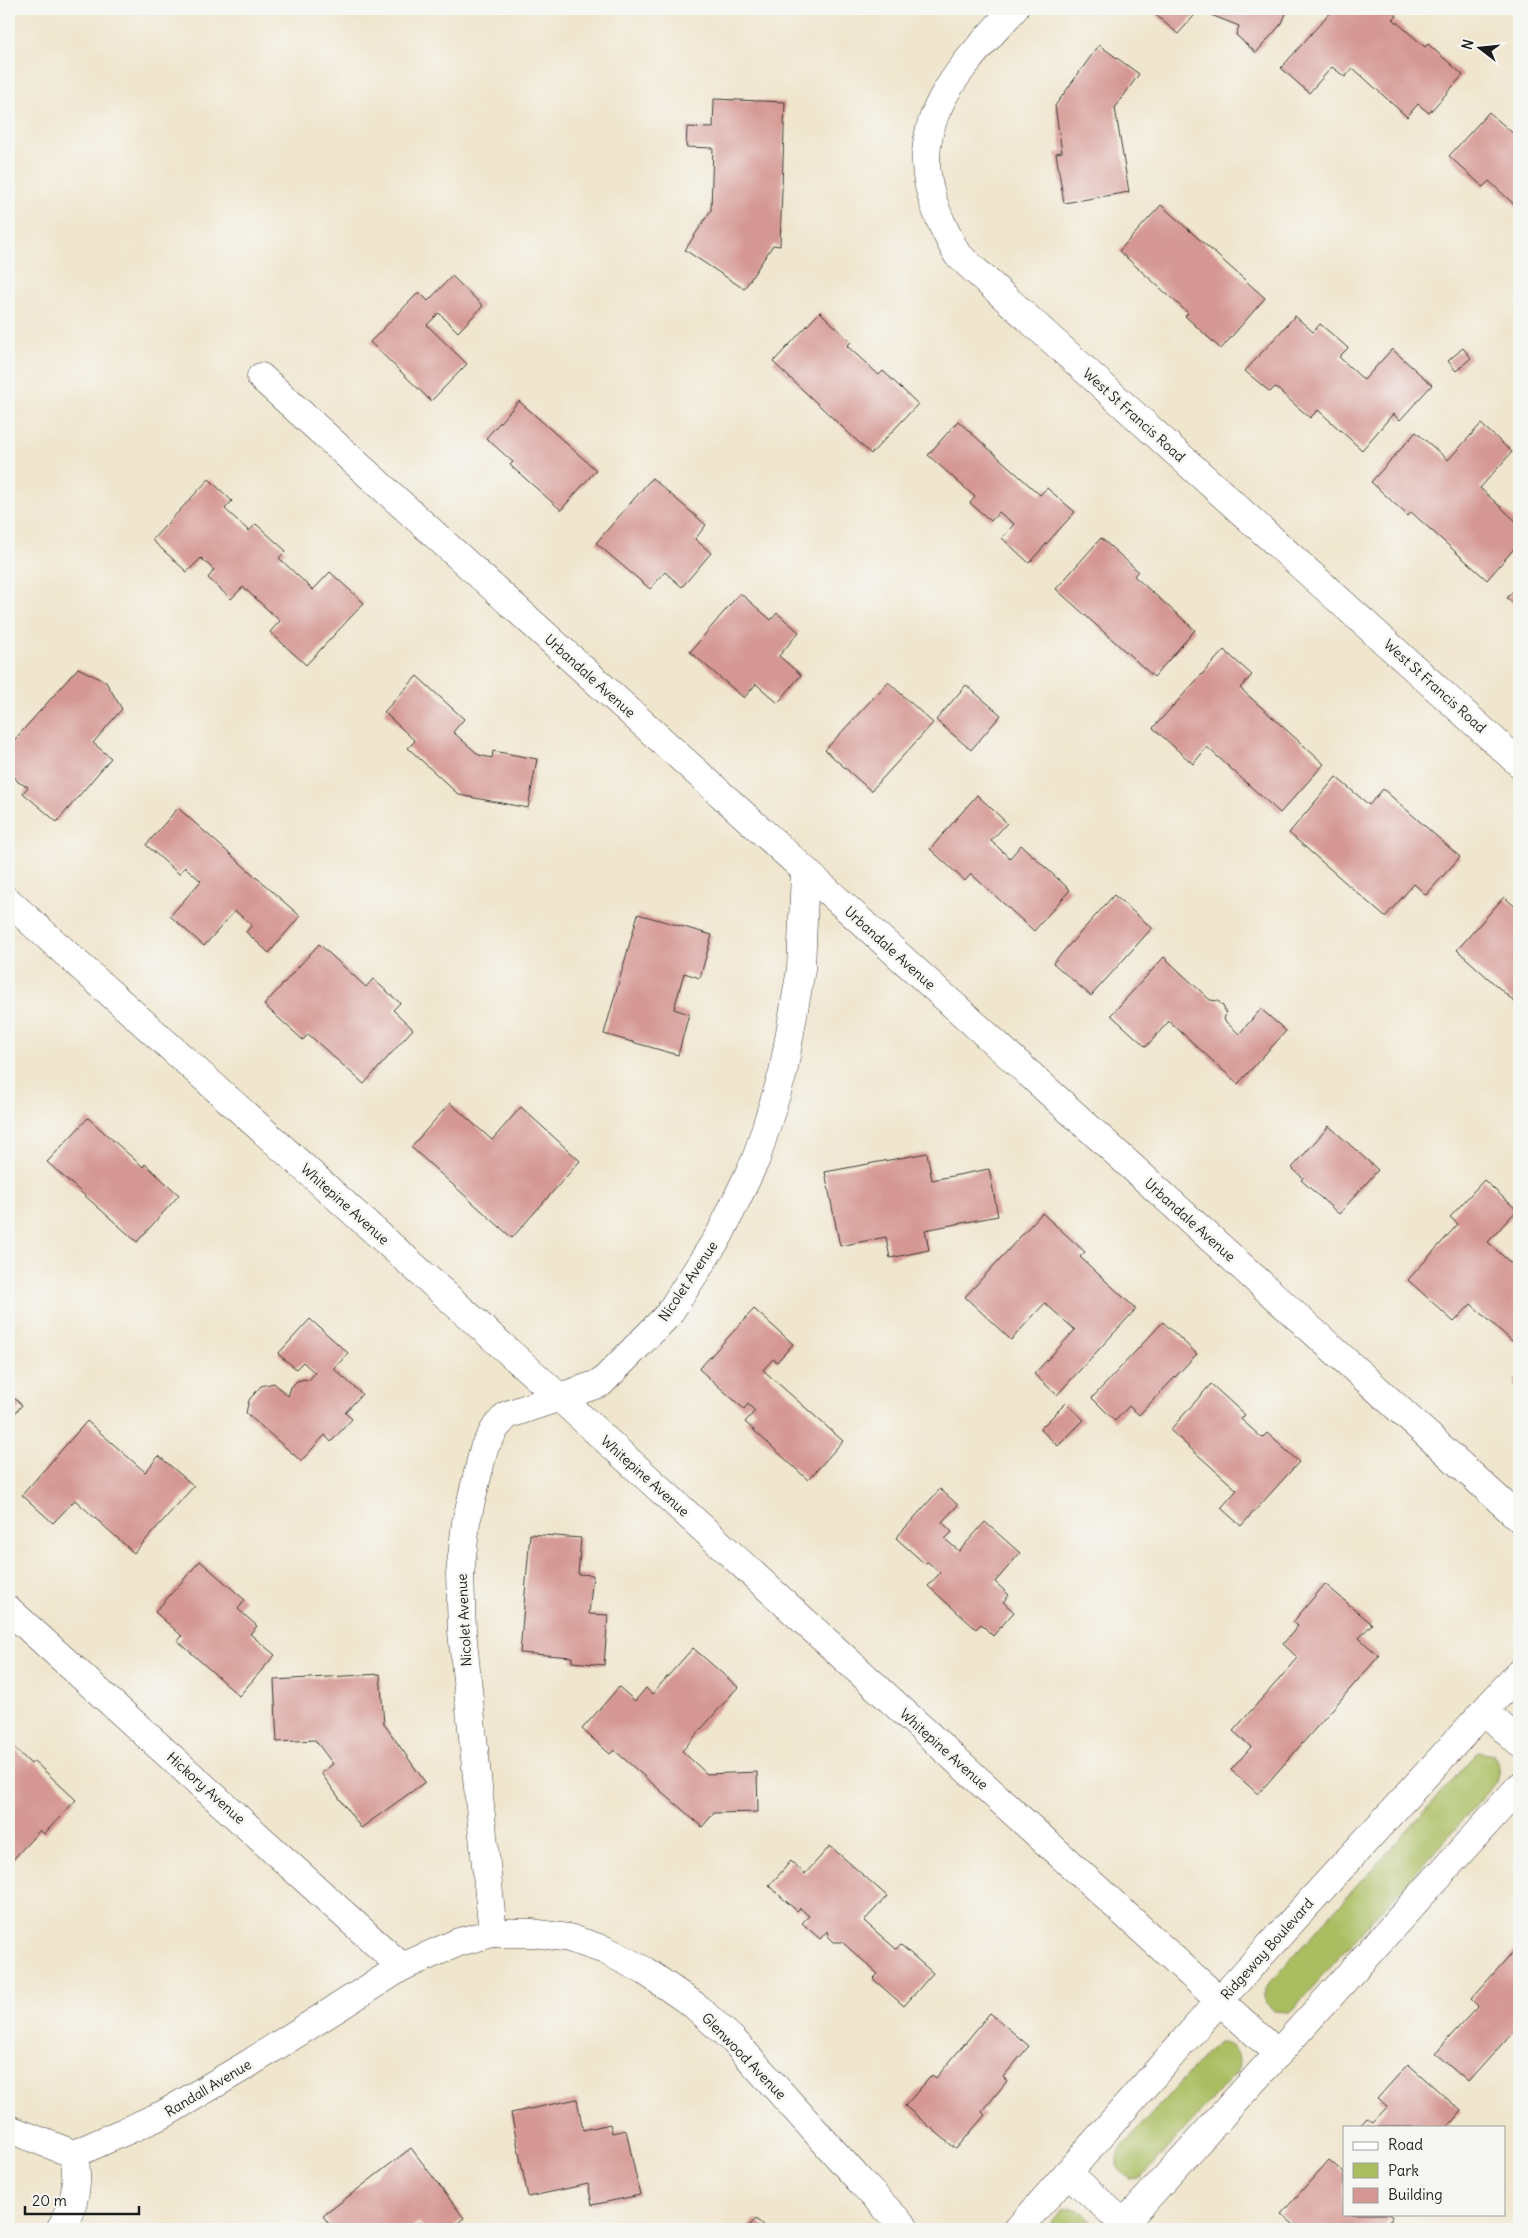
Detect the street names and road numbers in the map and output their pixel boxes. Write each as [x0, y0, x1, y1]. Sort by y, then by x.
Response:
street label: West St Francis Road [1079, 364, 1189, 466]
street label: Urbandale Avenue [541, 630, 639, 722]
street label: West St Francis Road [1380, 635, 1490, 737]
street label: Urbandale Avenue [841, 902, 939, 994]
street label: Whitepine Avenue [297, 1159, 393, 1249]
street label: Urbandale Avenue [1141, 1174, 1239, 1266]
street label: Nicolet Avenue [654, 1237, 722, 1325]
street label: Whitepine Avenue [597, 1431, 693, 1521]
street label: Nicolet Avenue [453, 1573, 475, 1667]
street label: Whitepine Avenue [896, 1704, 992, 1794]
street label: Hickory Avenue [163, 1748, 249, 1828]
street label: Ridgeway Boulevard [1217, 1895, 1317, 2003]
street label: Glenwood Avenue [698, 2009, 790, 2103]
street label: Randall Avenue [161, 2055, 255, 2121]

